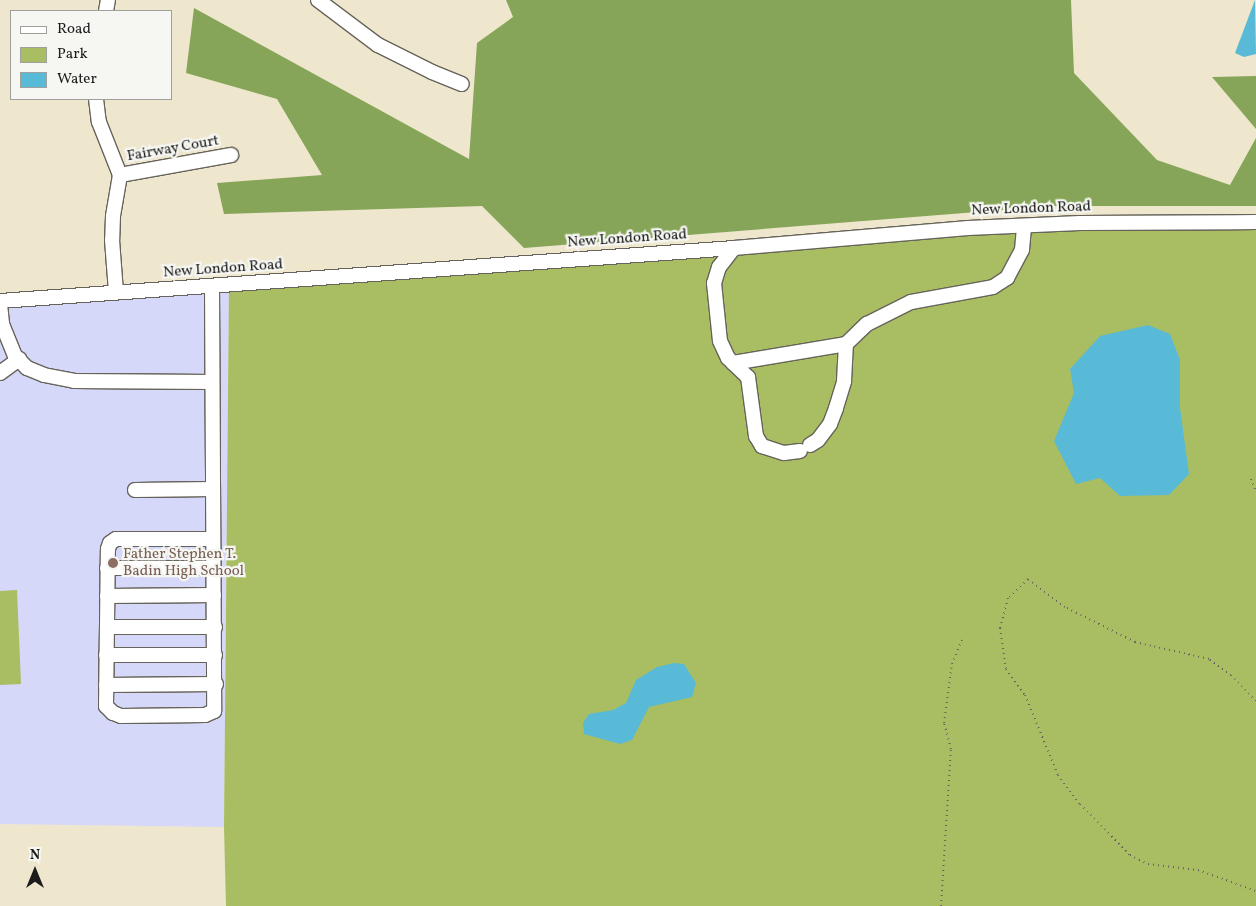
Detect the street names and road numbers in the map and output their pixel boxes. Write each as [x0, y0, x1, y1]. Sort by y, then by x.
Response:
street label: Fairway Court [125, 132, 221, 166]
street label: New London Road [971, 198, 1091, 220]
street label: New London Road [566, 226, 688, 252]
street label: New London Road [162, 256, 284, 282]

